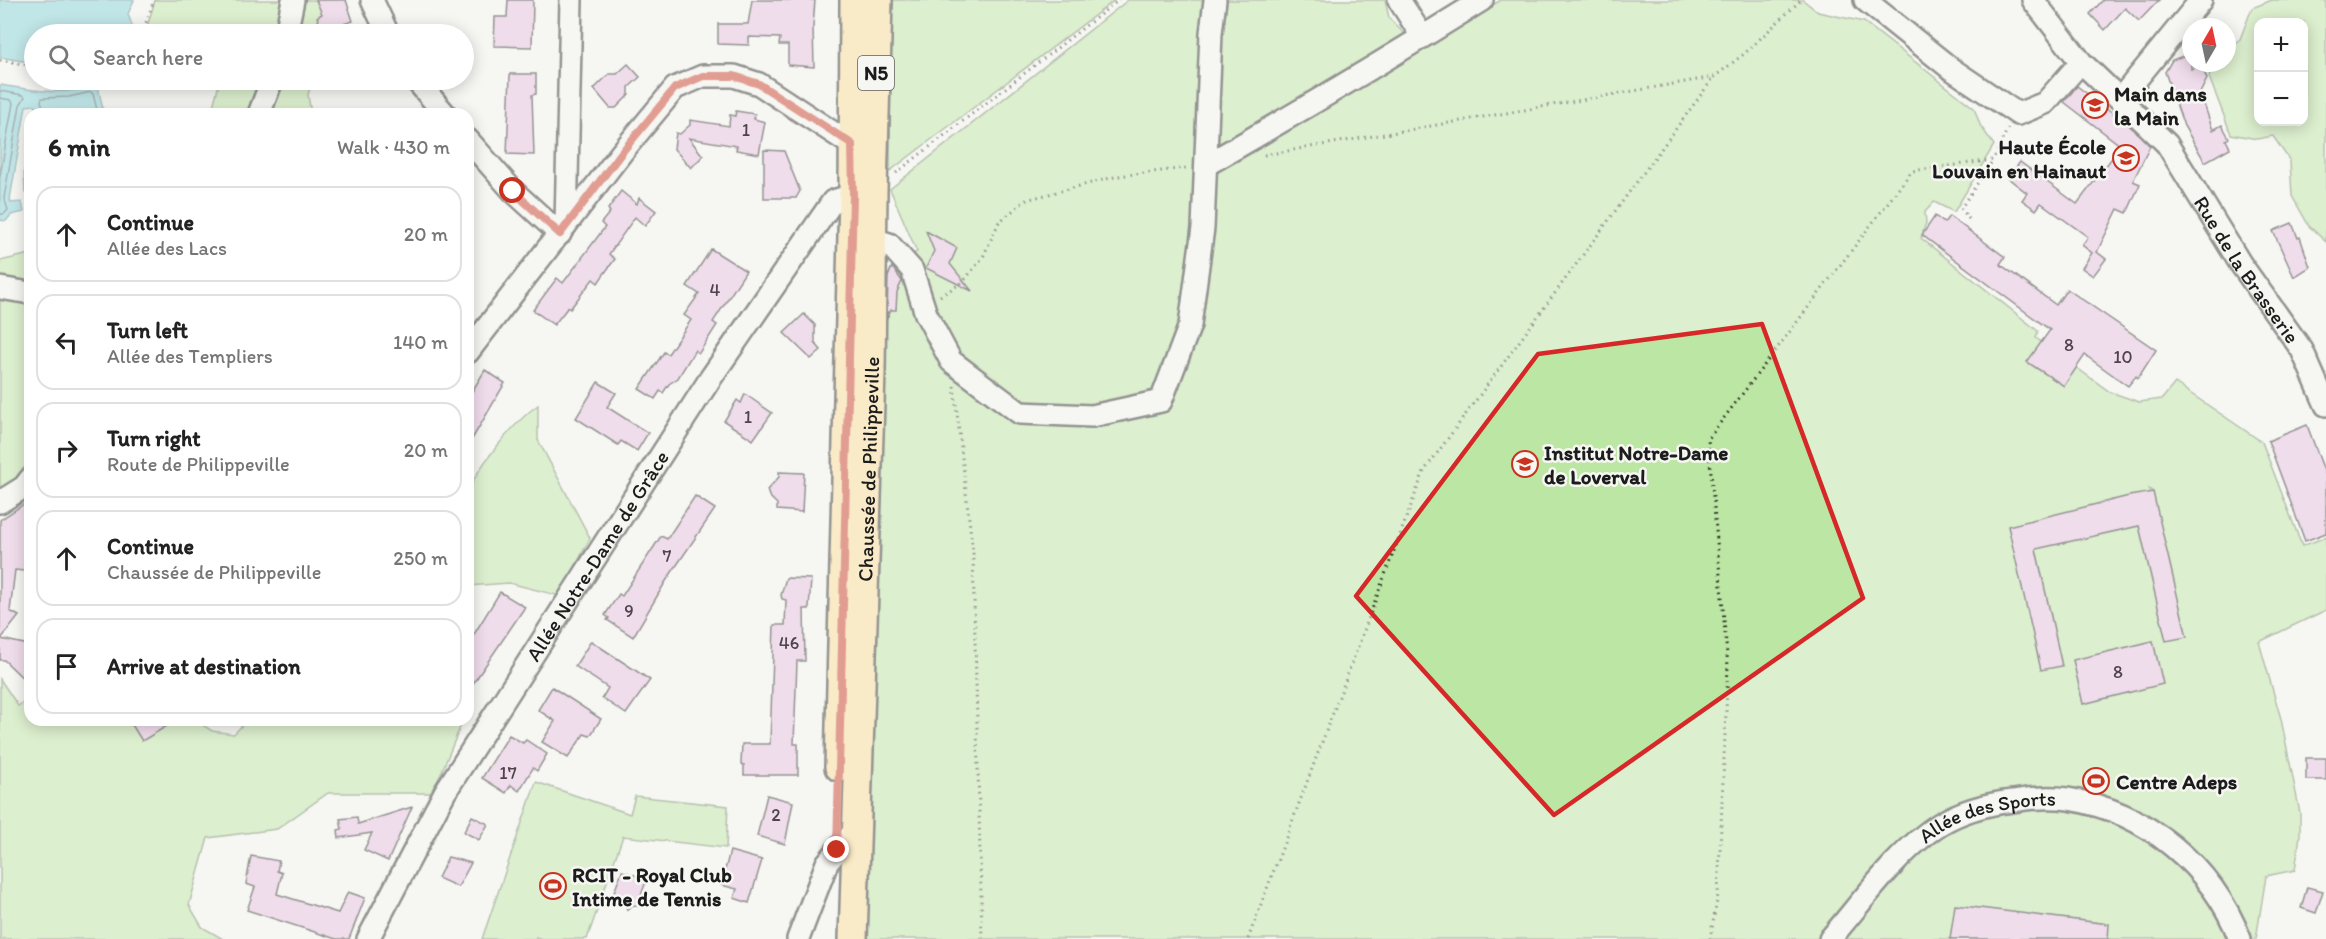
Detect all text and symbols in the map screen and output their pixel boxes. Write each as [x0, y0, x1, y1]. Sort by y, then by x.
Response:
north arrow [2182, 18, 2236, 72]
map controls [2254, 18, 2308, 126]
button: + [2254, 18, 2308, 72]
search box [24, 24, 474, 90]
icon: search [45, 41, 78, 74]
text: Search here [93, 44, 203, 71]
road number: N5 [858, 56, 894, 90]
button: − [2254, 72, 2308, 126]
place label: Main dans la Main [2114, 81, 2207, 130]
school or university icon: Main dans la Main [2080, 90, 2110, 120]
house number: 1 [742, 119, 750, 141]
text: 6 min [48, 131, 110, 163]
place label: Haute École Louvain en Hainaut [1932, 134, 2106, 183]
text: Walk · 430 m [337, 135, 450, 159]
school or university icon: Haute École Louvain en Hainaut [2111, 143, 2141, 173]
route start [499, 177, 525, 203]
street label: Rue de la Brasserie [2189, 191, 2305, 348]
text: Continue [107, 209, 194, 236]
icon: ahead [50, 218, 83, 251]
text: 20 m [404, 222, 448, 246]
text: Allée des Lacs [107, 236, 227, 260]
house number: 4 [710, 279, 721, 301]
text: Turn left [107, 317, 188, 344]
icon: left [50, 326, 83, 359]
text: 140 m [393, 330, 448, 354]
house number: 8 [2064, 334, 2074, 356]
text: Allée des Templiers [107, 344, 273, 368]
house number: 10 [2113, 346, 2133, 368]
street label: Chaussée de Philippeville [852, 357, 884, 582]
house number: 1 [744, 406, 752, 428]
text: Turn right [107, 425, 201, 452]
icon: right [50, 434, 83, 467]
text: 20 m [404, 438, 448, 462]
place label: Institut Notre-Dame de Loverval [1544, 440, 1728, 489]
street label: Allée Notre-Dame de Grâce [520, 445, 674, 665]
school or university icon: Institut Notre-Dame de Loverval [1510, 449, 1540, 479]
text: Route de Philippeville [107, 452, 290, 476]
text: Continue [107, 533, 194, 560]
icon: ahead [50, 542, 83, 575]
house number: 7 [663, 545, 672, 567]
text: 250 m [393, 546, 448, 570]
text: Chaussée de Philippeville [107, 560, 321, 584]
house number: 9 [624, 600, 634, 622]
house number: 46 [779, 632, 799, 654]
icon: arrive [50, 650, 83, 683]
text: Arrive at destination [107, 653, 301, 680]
house number: 8 [2113, 661, 2123, 683]
house number: 17 [499, 762, 517, 784]
sports icon: Centre Adeps [2081, 766, 2111, 796]
place label: Centre Adeps [2116, 769, 2237, 795]
street label: Allée des Sports [1913, 785, 2056, 848]
house number: 2 [771, 804, 781, 826]
route end [823, 836, 849, 862]
place label: RCIT - Royal Club Intime de Tennis [572, 862, 732, 911]
sports icon: RCIT - Royal Club Intime de Tennis [538, 871, 568, 901]

